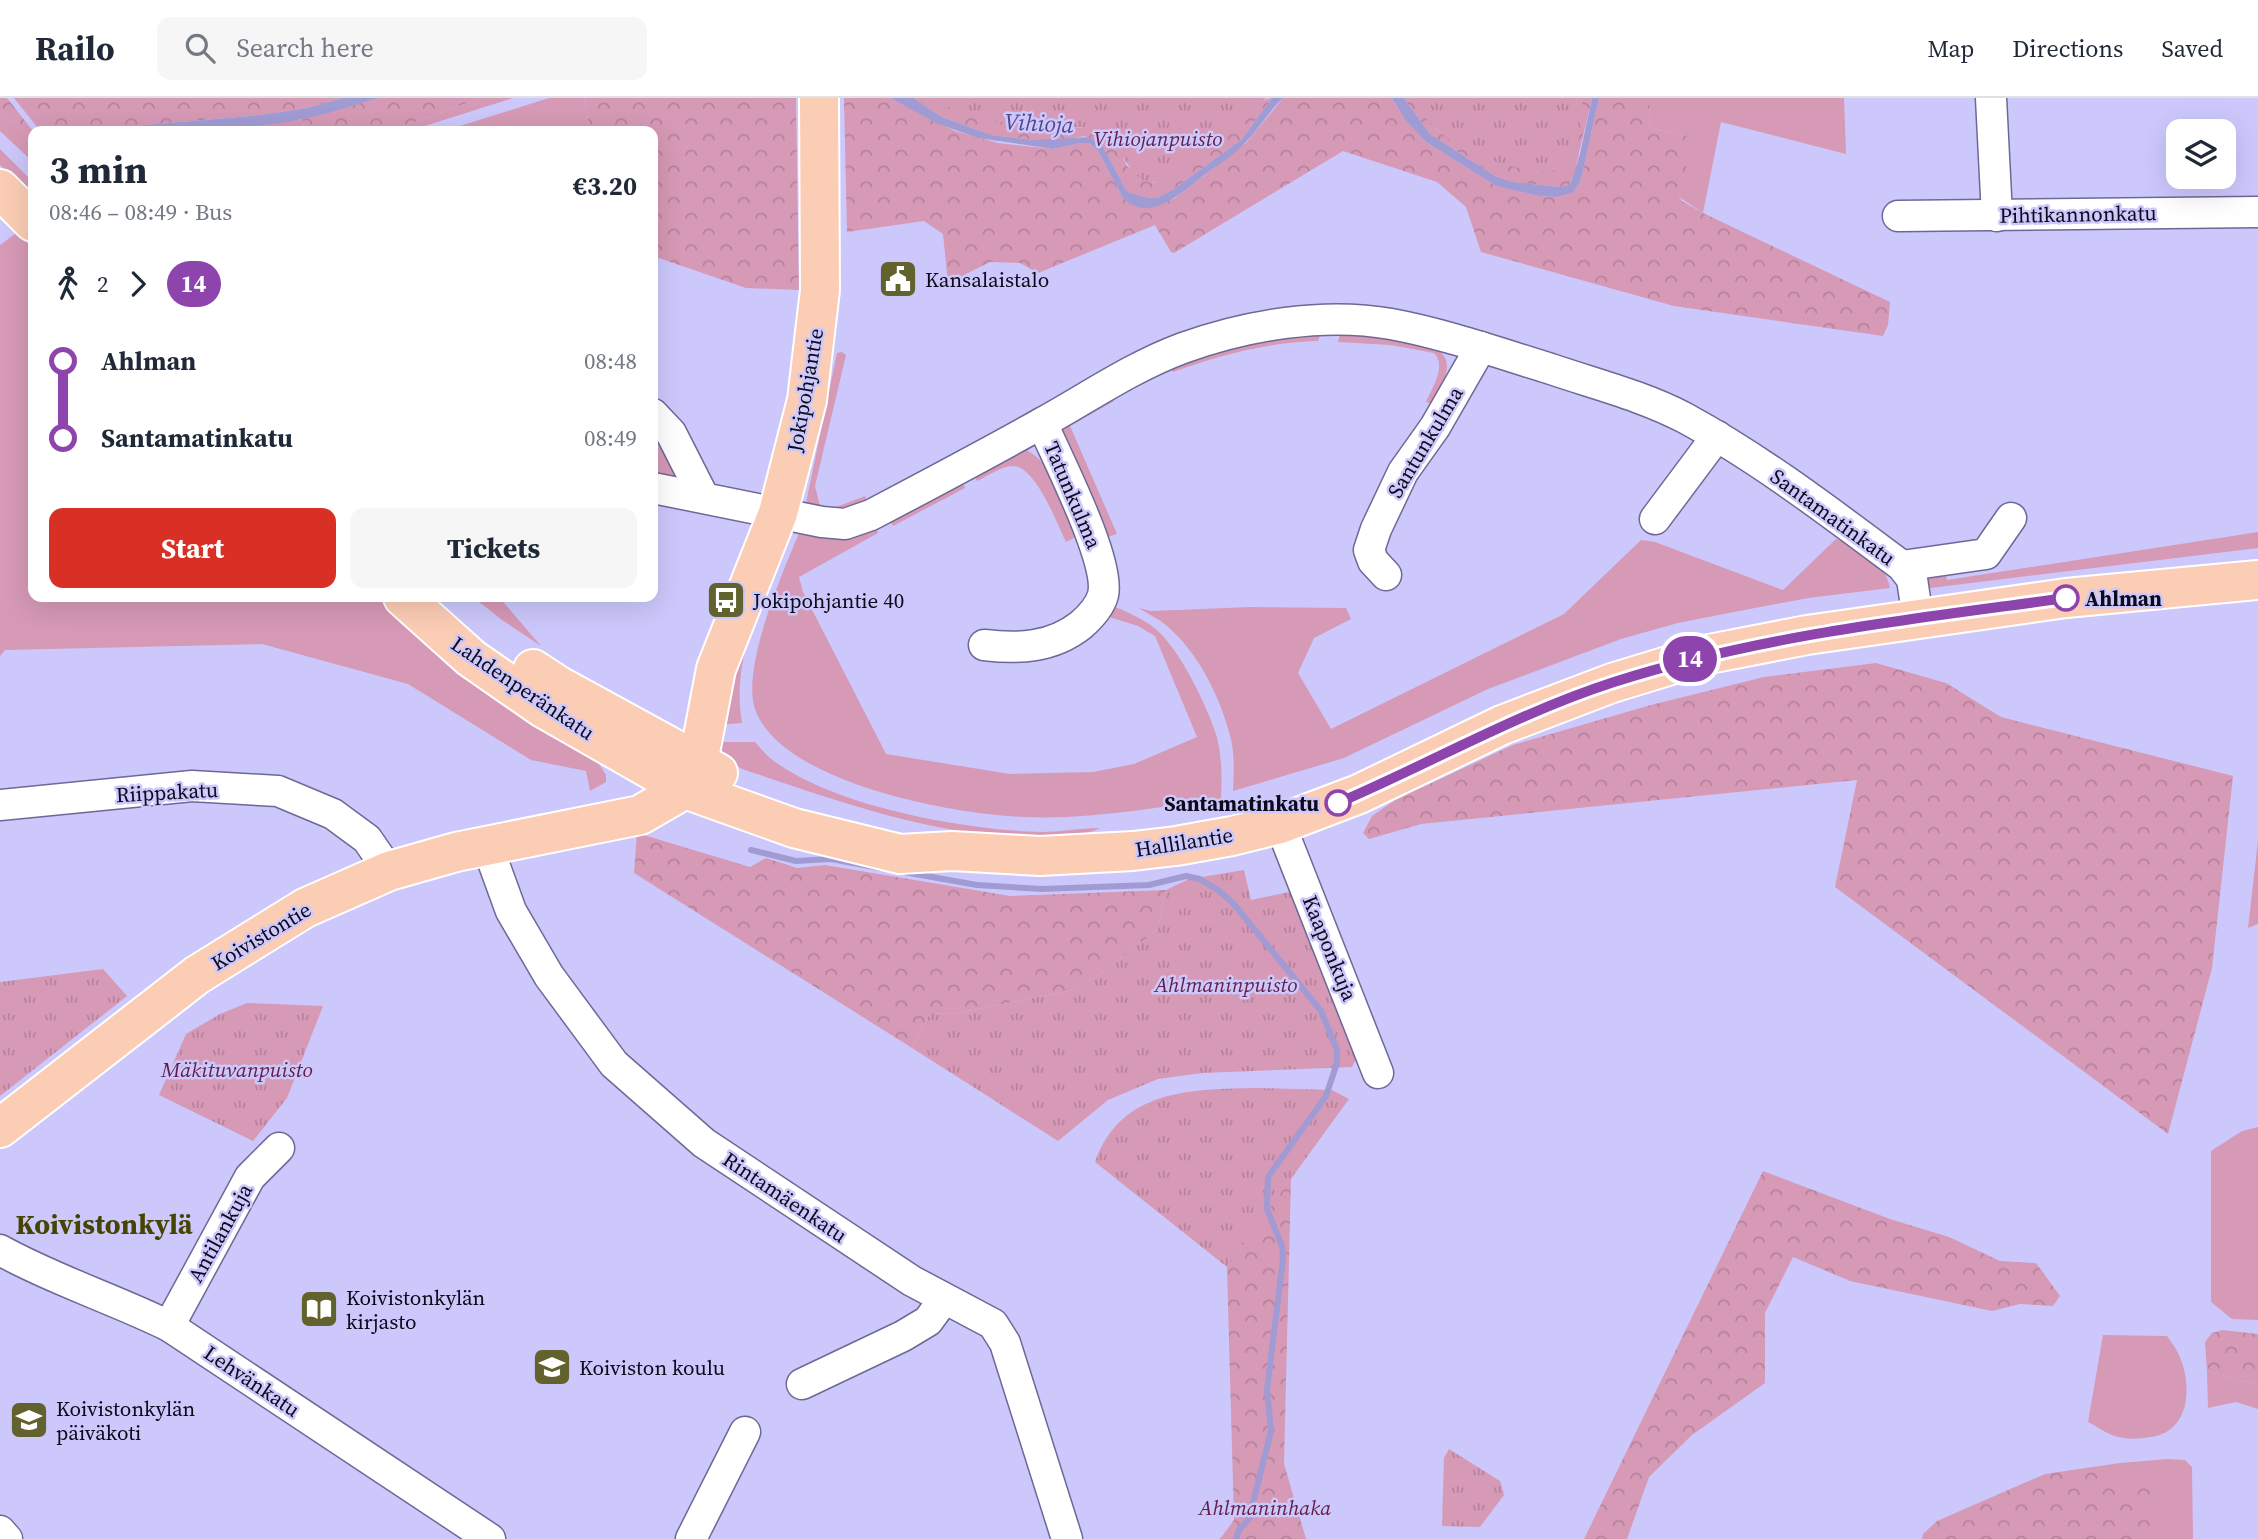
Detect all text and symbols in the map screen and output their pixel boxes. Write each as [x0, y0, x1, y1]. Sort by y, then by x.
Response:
search box [157, 17, 647, 80]
text: Railo [35, 26, 115, 71]
icon: search [181, 29, 219, 67]
text: Search here [237, 30, 374, 66]
text: Map [1927, 32, 1974, 65]
text: Directions [2012, 32, 2123, 65]
text: Saved [2161, 32, 2223, 65]
water label: Vihioja [1003, 105, 1075, 141]
map controls [2166, 119, 2236, 189]
button: layers [2166, 119, 2236, 189]
park label: Vihiojanpuisto [1093, 124, 1223, 153]
text: 3 min [49, 144, 148, 196]
text: €3.20 [573, 168, 637, 204]
text: 08:46 – 08:49 · Bus [49, 196, 232, 228]
street label: Pihtikannonkatu [1999, 198, 2157, 230]
public building icon: Kansalaistalo [877, 258, 919, 300]
icon: walk [49, 265, 87, 303]
icon: forward [119, 265, 157, 303]
place label: Kansalaistalo [925, 265, 1049, 294]
text: 14 [181, 267, 207, 300]
text: 2 [97, 268, 109, 300]
street label: Jokipohjantie [780, 326, 830, 455]
text: Ahlman [101, 343, 196, 379]
text: 08:48 [584, 345, 637, 377]
street label: Santunkulma [1380, 381, 1470, 503]
text: Santamatinkatu [101, 420, 293, 456]
text: 08:49 [584, 422, 637, 454]
street label: Tatunkulma [1037, 437, 1109, 553]
street label: Santamatinkatu [1765, 462, 1901, 572]
button: Start [49, 508, 336, 588]
button: Tickets [350, 508, 637, 588]
bus stop icon: Jokipohjantie 40 [705, 579, 747, 621]
place label: Ahlman [2085, 584, 2162, 613]
marker: Ahlman [2053, 585, 2079, 611]
place label: Jokipohjantie 40 [752, 586, 904, 615]
street label: Lahdenperänkatu [446, 629, 600, 747]
line badge: 14 [1658, 636, 1722, 682]
text: 14 [1677, 642, 1703, 675]
street label: Riippakatu [115, 775, 219, 809]
place label: Santamatinkatu [1164, 789, 1319, 818]
marker: Santamatinkatu [1325, 790, 1351, 816]
street label: Hallilantie [1133, 820, 1235, 864]
street label: Kaaponkuja [1296, 891, 1364, 1005]
street label: Koivistontie [206, 895, 316, 977]
park label: Ahlmaninpuisto [1154, 970, 1297, 999]
park label: Mäkituvanpuisto [160, 1055, 313, 1084]
street label: Rintamäenkatu [717, 1145, 853, 1249]
street label: Antilankuja [181, 1178, 259, 1288]
district label: Koivistonkylä [15, 1205, 193, 1243]
place label: Koivistonkylän kirjasto [346, 1283, 486, 1336]
library icon: Koivistonkylän kirjasto [298, 1288, 340, 1330]
street label: Lehvänkatu [198, 1338, 306, 1424]
school or university icon: Koiviston koulu [531, 1346, 573, 1388]
place label: Koiviston koulu [579, 1353, 725, 1382]
place label: Koivistonkylän päiväkoti [56, 1394, 196, 1447]
school or university icon: Koivistonkylän päiväkoti [8, 1399, 50, 1441]
park label: Ahlmaninhaka [1198, 1493, 1331, 1522]

